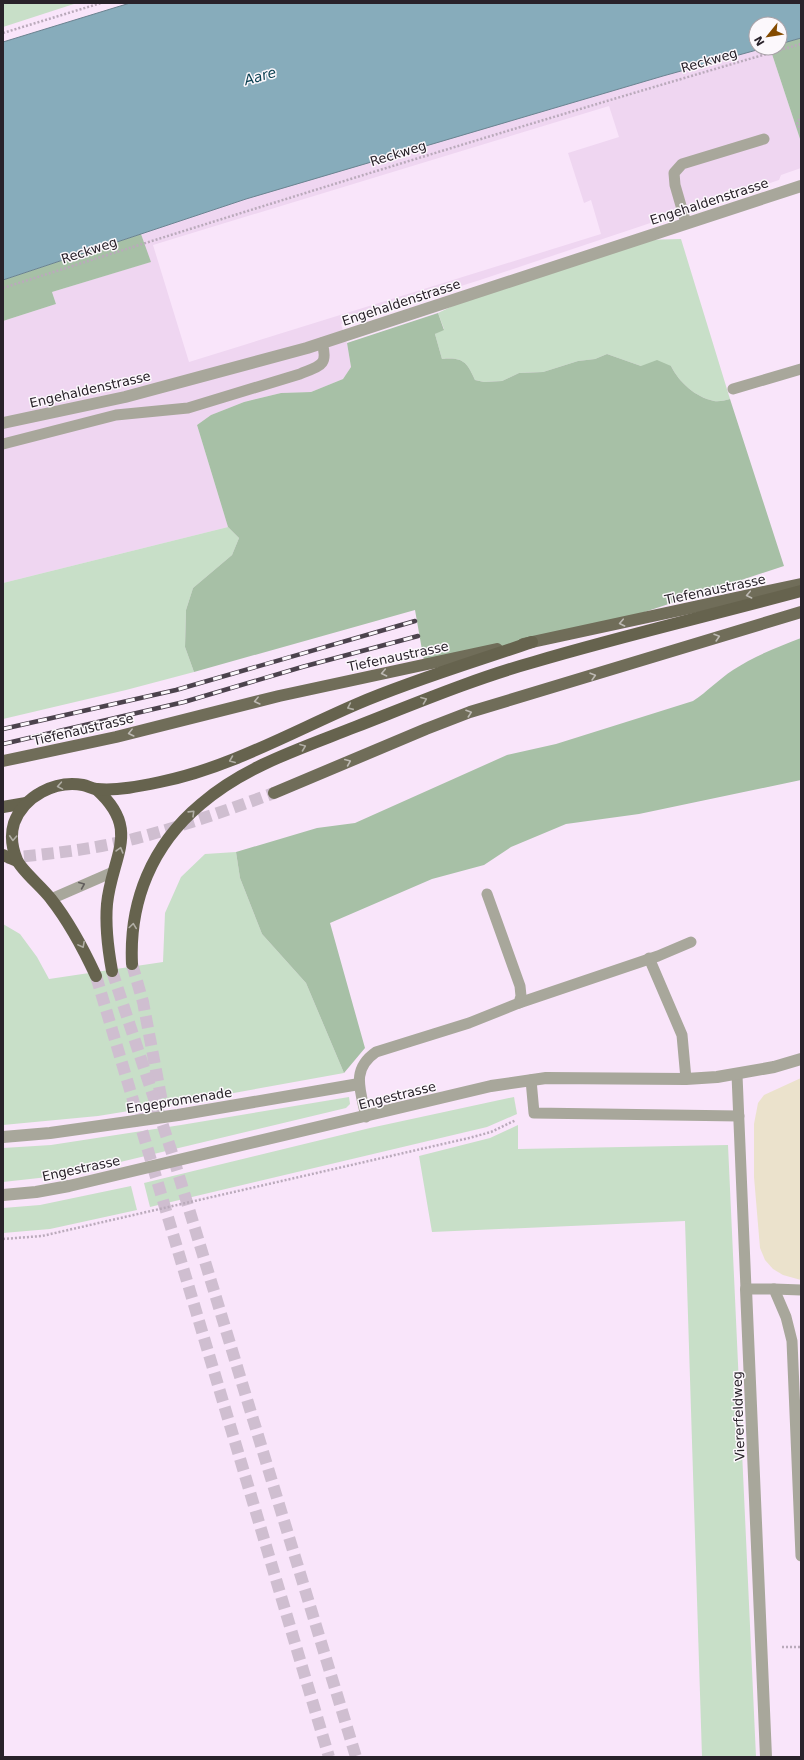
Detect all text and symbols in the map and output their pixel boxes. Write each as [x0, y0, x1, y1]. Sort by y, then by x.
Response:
north arrow [748, 16, 788, 56]
text: N [752, 34, 768, 48]
street label: Reckweg [679, 45, 739, 76]
water label: Aare [241, 64, 278, 88]
street label: Reckweg [368, 138, 428, 169]
street label: Engehaldenstrasse [648, 175, 770, 228]
street label: Reckweg [59, 234, 119, 267]
street label: Engehaldenstrasse [340, 276, 462, 329]
street label: Engehaldenstrasse [28, 368, 152, 411]
street label: Tiefenaustrasse [662, 571, 767, 608]
one-way arrow [746, 591, 752, 599]
one-way arrow [619, 619, 625, 627]
one-way arrow [714, 633, 721, 642]
street label: Tiefenaustrasse [345, 638, 450, 675]
one-way arrow [381, 669, 387, 677]
one-way arrow [590, 672, 597, 681]
one-way arrow [421, 696, 428, 704]
one-way arrow [254, 697, 261, 705]
one-way arrow [347, 702, 355, 710]
one-way arrow [465, 709, 472, 718]
street label: Tiefenaustrasse [30, 711, 135, 749]
one-way arrow [128, 728, 135, 737]
one-way arrow [300, 744, 307, 752]
one-way arrow [228, 756, 235, 764]
one-way arrow [345, 758, 352, 766]
one-way arrow [56, 782, 63, 790]
one-way arrow [187, 810, 195, 817]
one-way arrow [8, 835, 17, 841]
one-way arrow [115, 847, 124, 854]
one-way arrow [78, 882, 85, 890]
one-way arrow [128, 923, 137, 929]
one-way arrow [77, 941, 84, 948]
street label: Engestrasse [357, 1079, 437, 1112]
street label: Engepromenade [125, 1085, 233, 1116]
street label: Engestrasse [41, 1153, 122, 1184]
street label: Viererfeldweg [729, 1371, 748, 1461]

